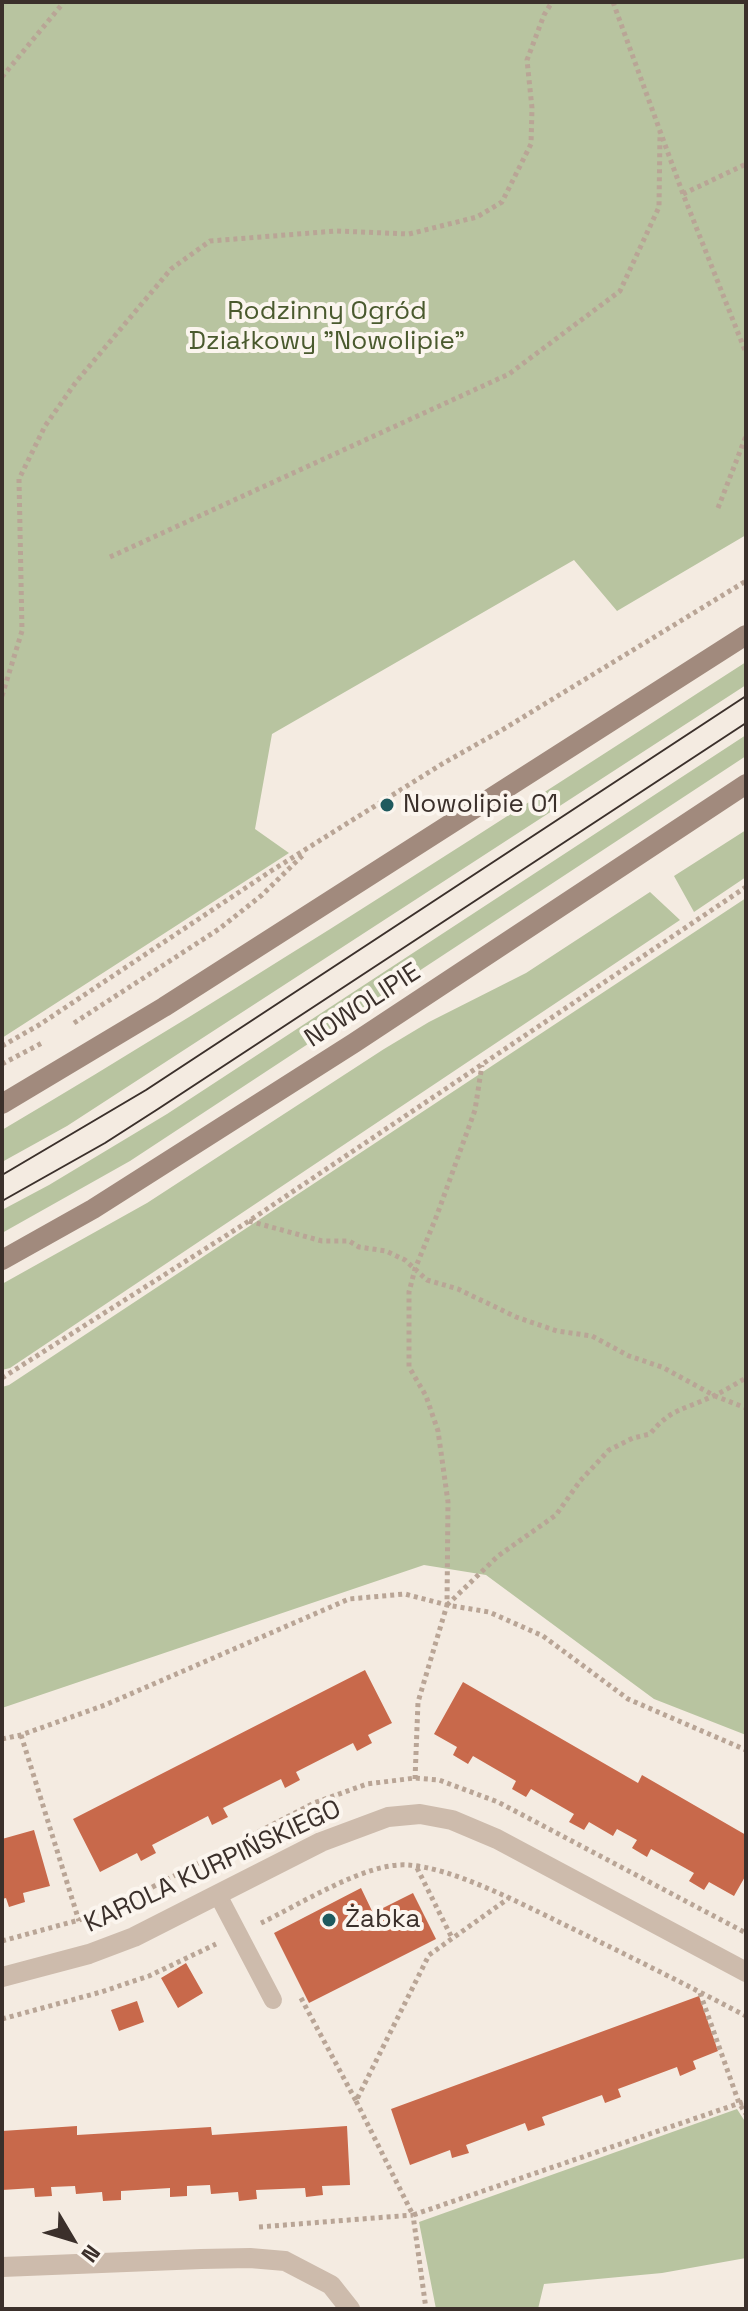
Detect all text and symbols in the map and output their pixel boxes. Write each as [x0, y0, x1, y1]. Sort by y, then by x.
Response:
park label: Rodzinny Ogród Działkowy "Nowolipie" [189, 296, 465, 358]
place label: Nowolipie 01 [403, 789, 558, 821]
marker: Nowolipie 01 [378, 796, 396, 814]
street label: NOWOLIPIE [299, 957, 427, 1055]
street label: KAROLA KURPIŃSKIEGO [80, 1794, 346, 1940]
place label: Żabka [345, 1904, 420, 1936]
marker: Żabka [320, 1911, 338, 1929]
north arrow [32, 2199, 112, 2279]
text: N [75, 2239, 106, 2268]

